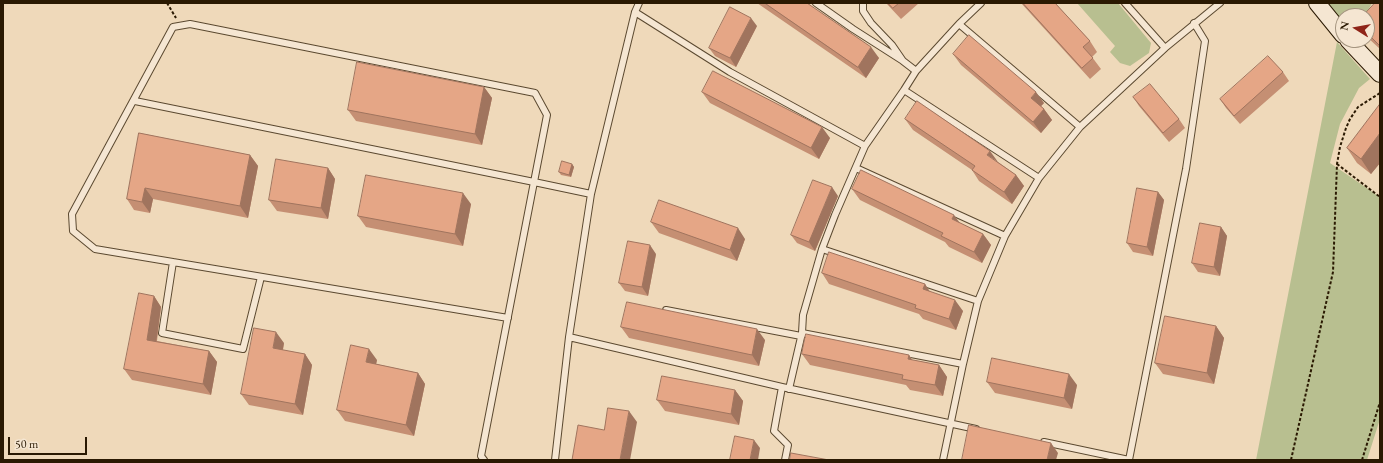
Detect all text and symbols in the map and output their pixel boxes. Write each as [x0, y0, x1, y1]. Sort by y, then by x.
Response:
north arrow [1335, 8, 1375, 48]
text: N [1336, 20, 1352, 32]
scale bar [10, 429, 89, 455]
text: 50 m [15, 436, 38, 452]

